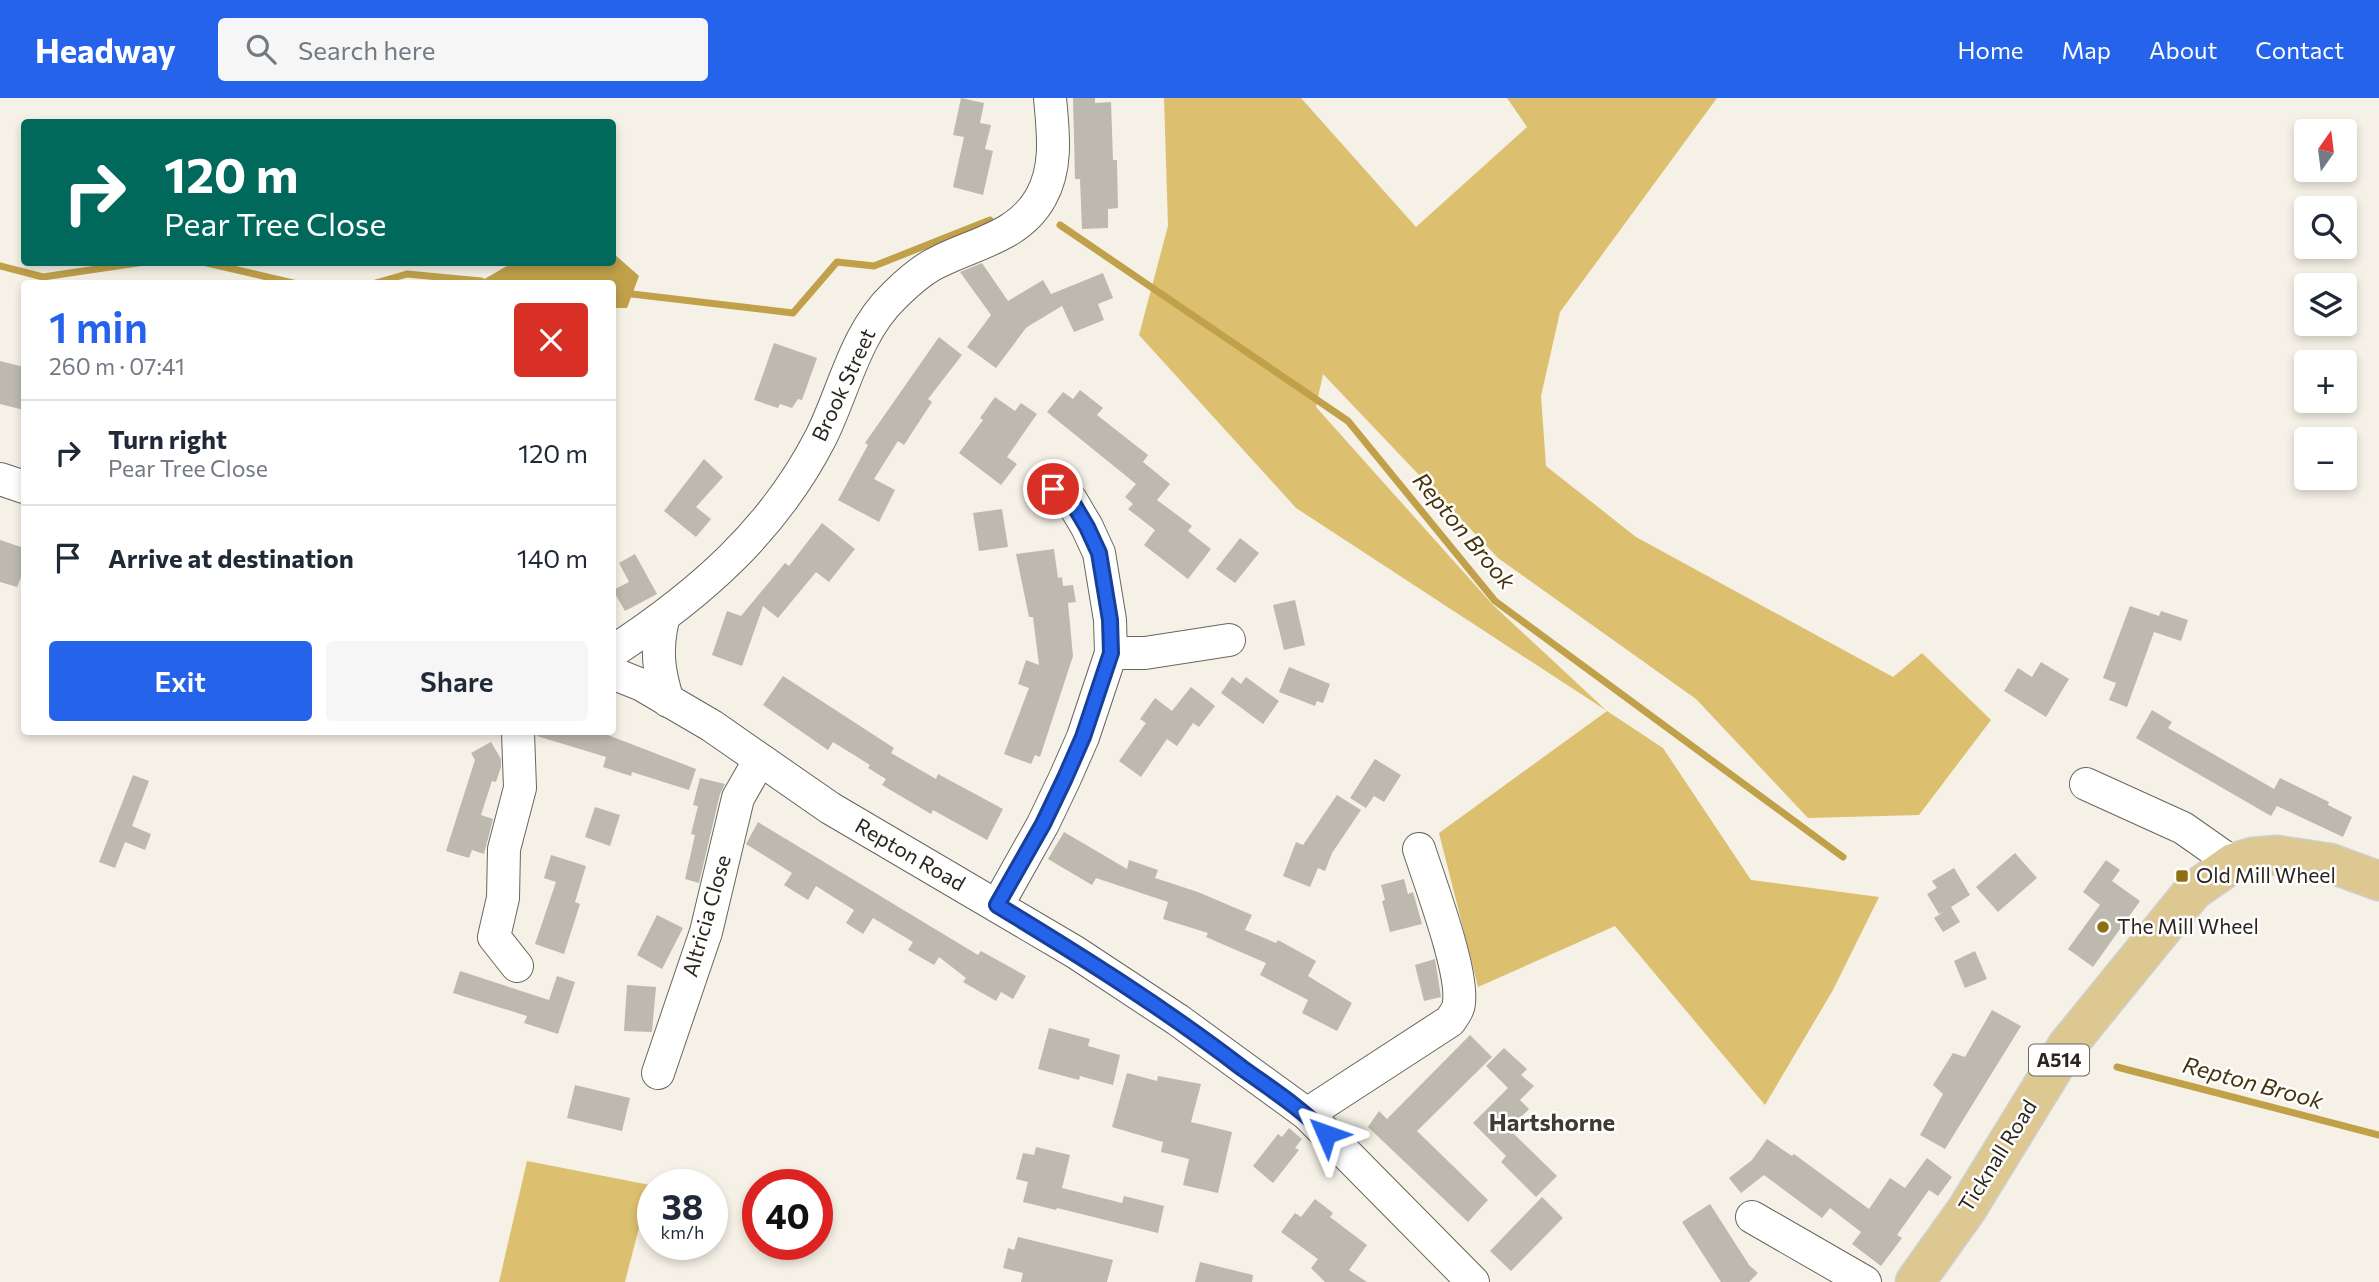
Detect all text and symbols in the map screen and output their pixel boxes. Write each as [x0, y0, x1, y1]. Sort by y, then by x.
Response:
search box [218, 18, 708, 81]
text: Headway [35, 29, 176, 70]
icon: search [242, 30, 280, 68]
text: Search here [298, 34, 436, 65]
text: Home [1958, 35, 2024, 64]
text: Map [2062, 35, 2111, 64]
text: About [2149, 35, 2217, 64]
text: Contact [2255, 35, 2344, 64]
north arrow [2294, 119, 2357, 182]
map controls [2294, 119, 2357, 490]
text: 120 m [164, 143, 298, 203]
icon: right [49, 147, 140, 238]
button: search [2294, 196, 2357, 259]
text: Pear Tree Close [164, 203, 386, 243]
button: layers [2294, 273, 2357, 336]
text: 1 min [49, 300, 148, 352]
button: close [514, 303, 588, 377]
street label: Brook Street [806, 324, 880, 445]
button: + [2294, 350, 2357, 413]
text: 260 m · 07:41 [49, 352, 185, 380]
text: Turn right [108, 423, 227, 454]
button: − [2294, 427, 2357, 490]
icon: right [49, 434, 87, 472]
text: 120 m [518, 437, 588, 468]
text: Pear Tree Close [108, 454, 268, 482]
pin [1023, 459, 1083, 519]
water label: Repton Brook [1408, 466, 1522, 595]
icon: arrive [1034, 470, 1072, 508]
icon: arrive [49, 539, 87, 577]
text: Arrive at destination [108, 542, 354, 573]
text: 140 m [517, 542, 588, 573]
button: Exit [49, 641, 312, 721]
button: Share [326, 641, 588, 721]
street label: Repton Road [851, 812, 970, 895]
street label: Altricia Close [676, 852, 735, 979]
place label: Old Mill Wheel [2196, 862, 2336, 887]
marker: Old Mill Wheel [2174, 868, 2190, 884]
place label: The Mill Wheel [2117, 913, 2259, 938]
marker: The Mill Wheel [2095, 919, 2111, 935]
road number: A514 [2029, 1044, 2089, 1076]
water label: Repton Brook [2180, 1050, 2327, 1114]
street label: Ticknall Road [1952, 1095, 2041, 1216]
position arrow [1289, 1097, 1363, 1171]
district label: Hartshorne [1489, 1107, 1615, 1136]
speed limit sign: 40 [742, 1169, 833, 1260]
text: 38 [661, 1184, 704, 1227]
text: km/h [661, 1221, 704, 1243]

